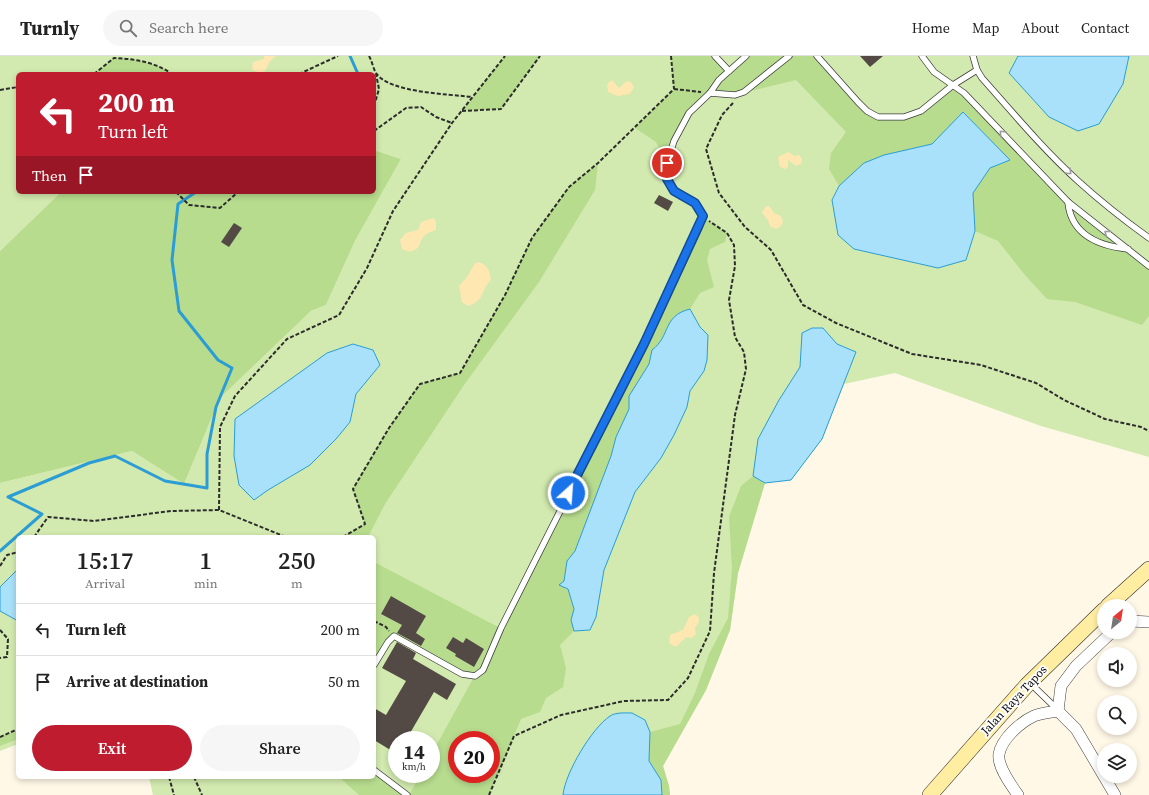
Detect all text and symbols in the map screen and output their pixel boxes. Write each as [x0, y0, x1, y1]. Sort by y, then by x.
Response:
search box [103, 10, 383, 46]
text: Turnly [20, 15, 79, 41]
icon: search [117, 17, 139, 39]
text: Search here [149, 17, 228, 38]
text: Home [912, 18, 950, 38]
text: Map [972, 18, 999, 38]
text: About [1021, 18, 1059, 38]
text: Contact [1081, 18, 1129, 38]
text: 200 m [98, 83, 175, 121]
icon: left [32, 88, 84, 140]
text: Turn left [98, 119, 168, 144]
one-way arrow [999, 130, 1007, 138]
pin [650, 146, 684, 180]
icon: arrive [656, 152, 678, 174]
icon: arrive [75, 164, 97, 186]
text: Then [32, 165, 67, 186]
one-way arrow [1065, 167, 1072, 175]
one-way arrow [1105, 231, 1112, 238]
position arrow [547, 472, 589, 514]
text: 15:17 [76, 544, 134, 577]
text: 1 [200, 544, 212, 577]
text: 250 [278, 544, 316, 577]
text: Arrival [85, 575, 125, 592]
text: min [194, 575, 218, 592]
text: m [291, 575, 303, 592]
north arrow [1097, 599, 1137, 639]
map controls [1097, 599, 1137, 783]
icon: left [32, 619, 54, 641]
text: Turn left [66, 619, 126, 640]
text: 200 m [320, 619, 360, 640]
button: sound [1097, 647, 1137, 687]
street label: Jalan Raya Tapos [977, 662, 1050, 739]
icon: arrive [32, 671, 54, 693]
text: Arrive at destination [66, 671, 208, 692]
text: 50 m [328, 671, 360, 692]
button: search [1097, 695, 1137, 735]
button: Exit [32, 725, 192, 771]
button: Share [200, 725, 360, 771]
speed limit sign: 20 [448, 731, 500, 783]
text: 14 [403, 738, 425, 766]
button: layers [1097, 743, 1137, 783]
text: km/h [402, 760, 426, 773]

